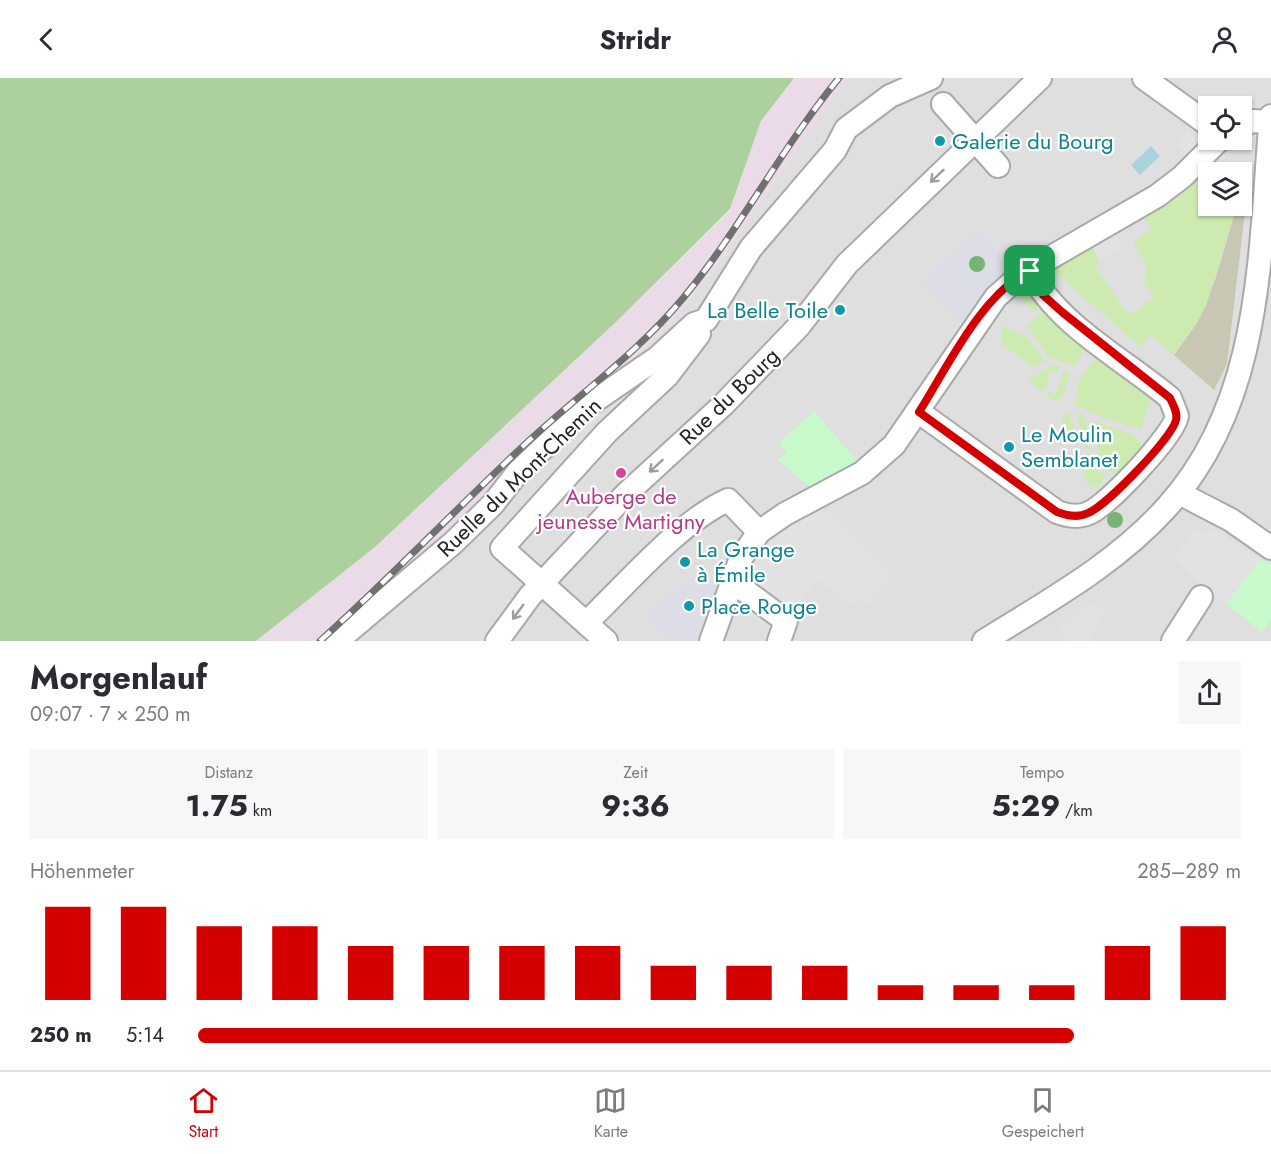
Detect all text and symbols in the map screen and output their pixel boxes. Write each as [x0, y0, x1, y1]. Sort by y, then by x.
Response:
text: Stridr [600, 20, 671, 59]
icon: back [30, 23, 63, 56]
icon: person [1208, 23, 1241, 56]
map controls [1198, 96, 1252, 216]
button: locate [1198, 96, 1252, 150]
place label: Galerie du Bourg [952, 125, 1114, 157]
marker: Galerie du Bourg [933, 134, 947, 148]
button: layers [1198, 162, 1252, 216]
one-way arrow [930, 169, 945, 184]
pin [1004, 245, 1055, 296]
icon: arrive [1013, 254, 1046, 287]
place label: La Belle Toile [707, 294, 828, 326]
marker: La Belle Toile [833, 303, 847, 317]
street label: Rue du Bourg [672, 340, 786, 452]
street label: Ruelle du Mont-Chemin [430, 390, 608, 564]
place label: Le Moulin Semblanet [1021, 418, 1119, 475]
marker: Le Moulin Semblanet [1002, 440, 1016, 454]
one-way arrow [648, 459, 663, 474]
marker: Auberge de jeunesse Martigny [614, 466, 628, 480]
place label: Auberge de jeunesse Martigny [535, 480, 705, 537]
place label: La Grange à Émile [697, 533, 795, 590]
marker: La Grange à Émile [678, 555, 692, 569]
place label: Place Rouge [701, 590, 817, 622]
marker: Place Rouge [682, 599, 696, 613]
one-way arrow [512, 603, 525, 619]
text: Morgenlauf [30, 654, 207, 701]
button: share [1178, 661, 1241, 724]
text: 09:07 · 7 × 250 m [30, 700, 191, 729]
text: Distanz [204, 761, 253, 784]
text: Zeit [623, 761, 648, 784]
text: Tempo [1020, 761, 1064, 784]
text: 1.75 [185, 784, 248, 827]
text: 9:36 [601, 784, 670, 827]
text: 5:29 [991, 784, 1060, 827]
text: km [248, 799, 272, 822]
text: /km [1060, 799, 1093, 822]
text: Höhenmeter [30, 857, 134, 886]
text: 285–289 m [1137, 857, 1241, 886]
text: 250 m [30, 1021, 92, 1050]
text: 5:14 [126, 1021, 164, 1050]
tab: Start [187, 1084, 220, 1143]
tab: Karte [594, 1084, 628, 1143]
tab: Gespeichert [1002, 1084, 1084, 1143]

